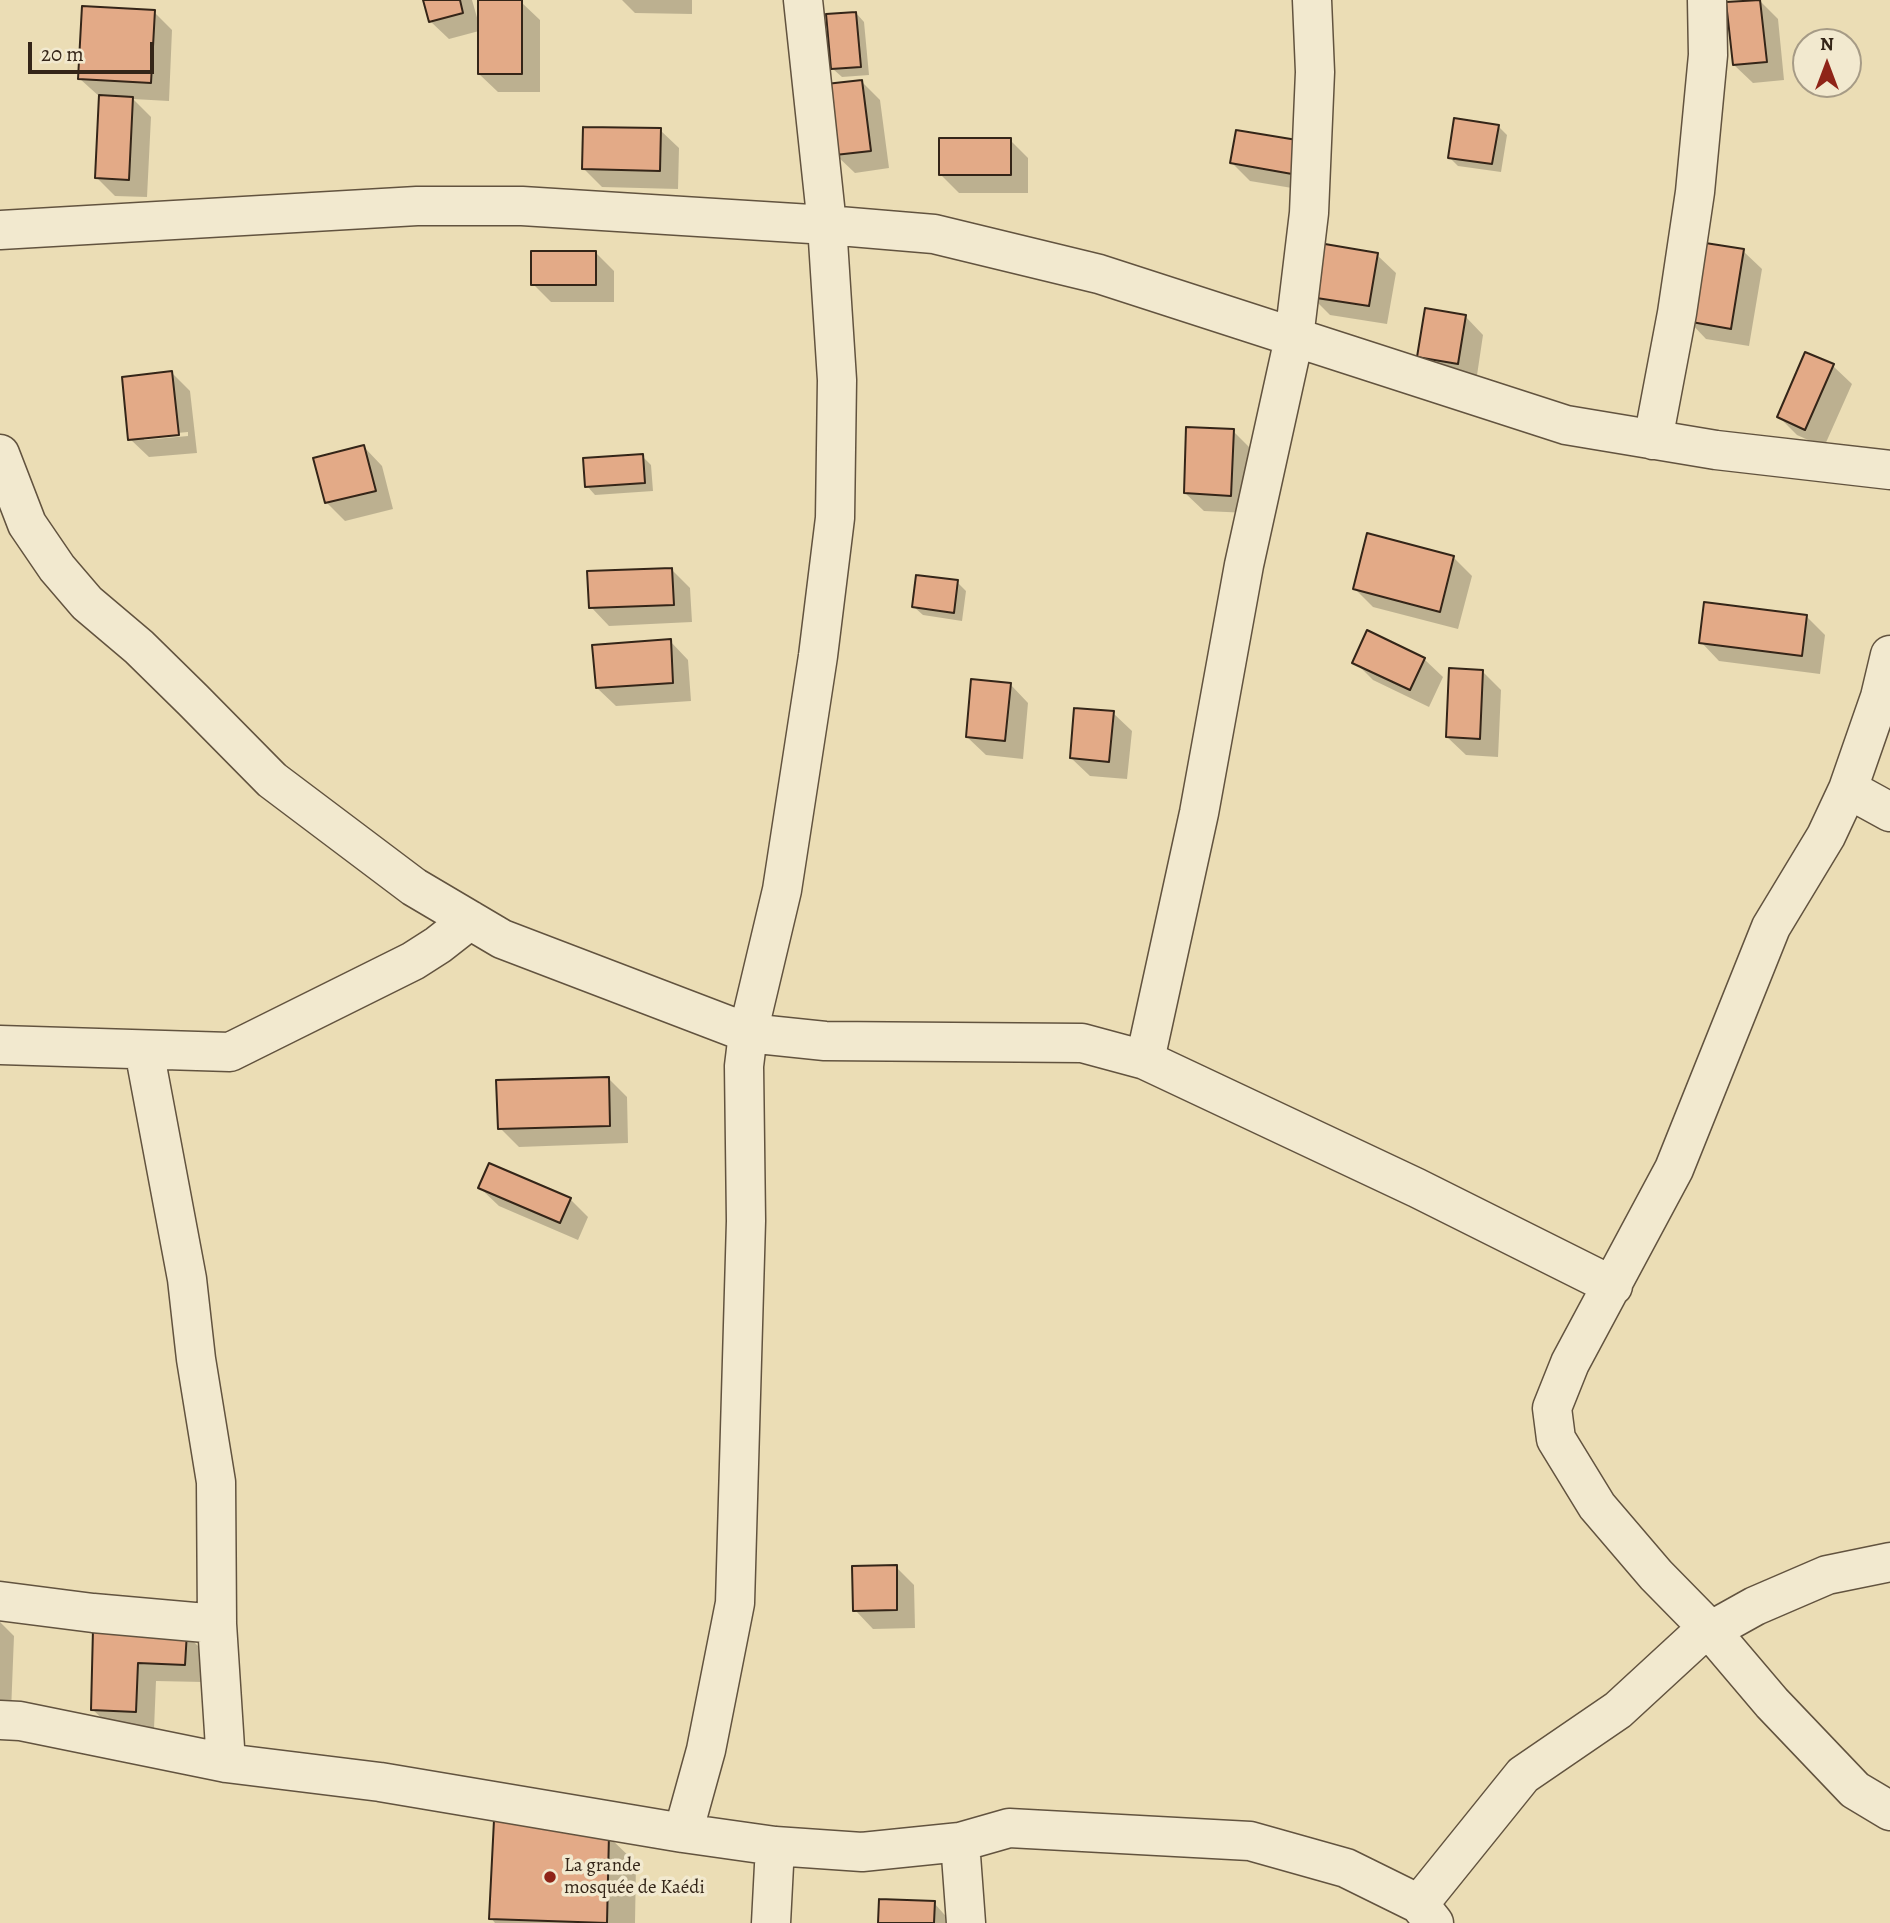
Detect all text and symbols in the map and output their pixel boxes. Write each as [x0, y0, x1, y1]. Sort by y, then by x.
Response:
scale bar [32, 28, 158, 72]
north arrow [1792, 28, 1862, 98]
text: N [1820, 31, 1834, 57]
text: 20 m [41, 40, 84, 68]
place label: La grande mosquée de Kaédi [564, 1855, 705, 1899]
marker: La grande mosquée de Kaédi [542, 1869, 558, 1885]

